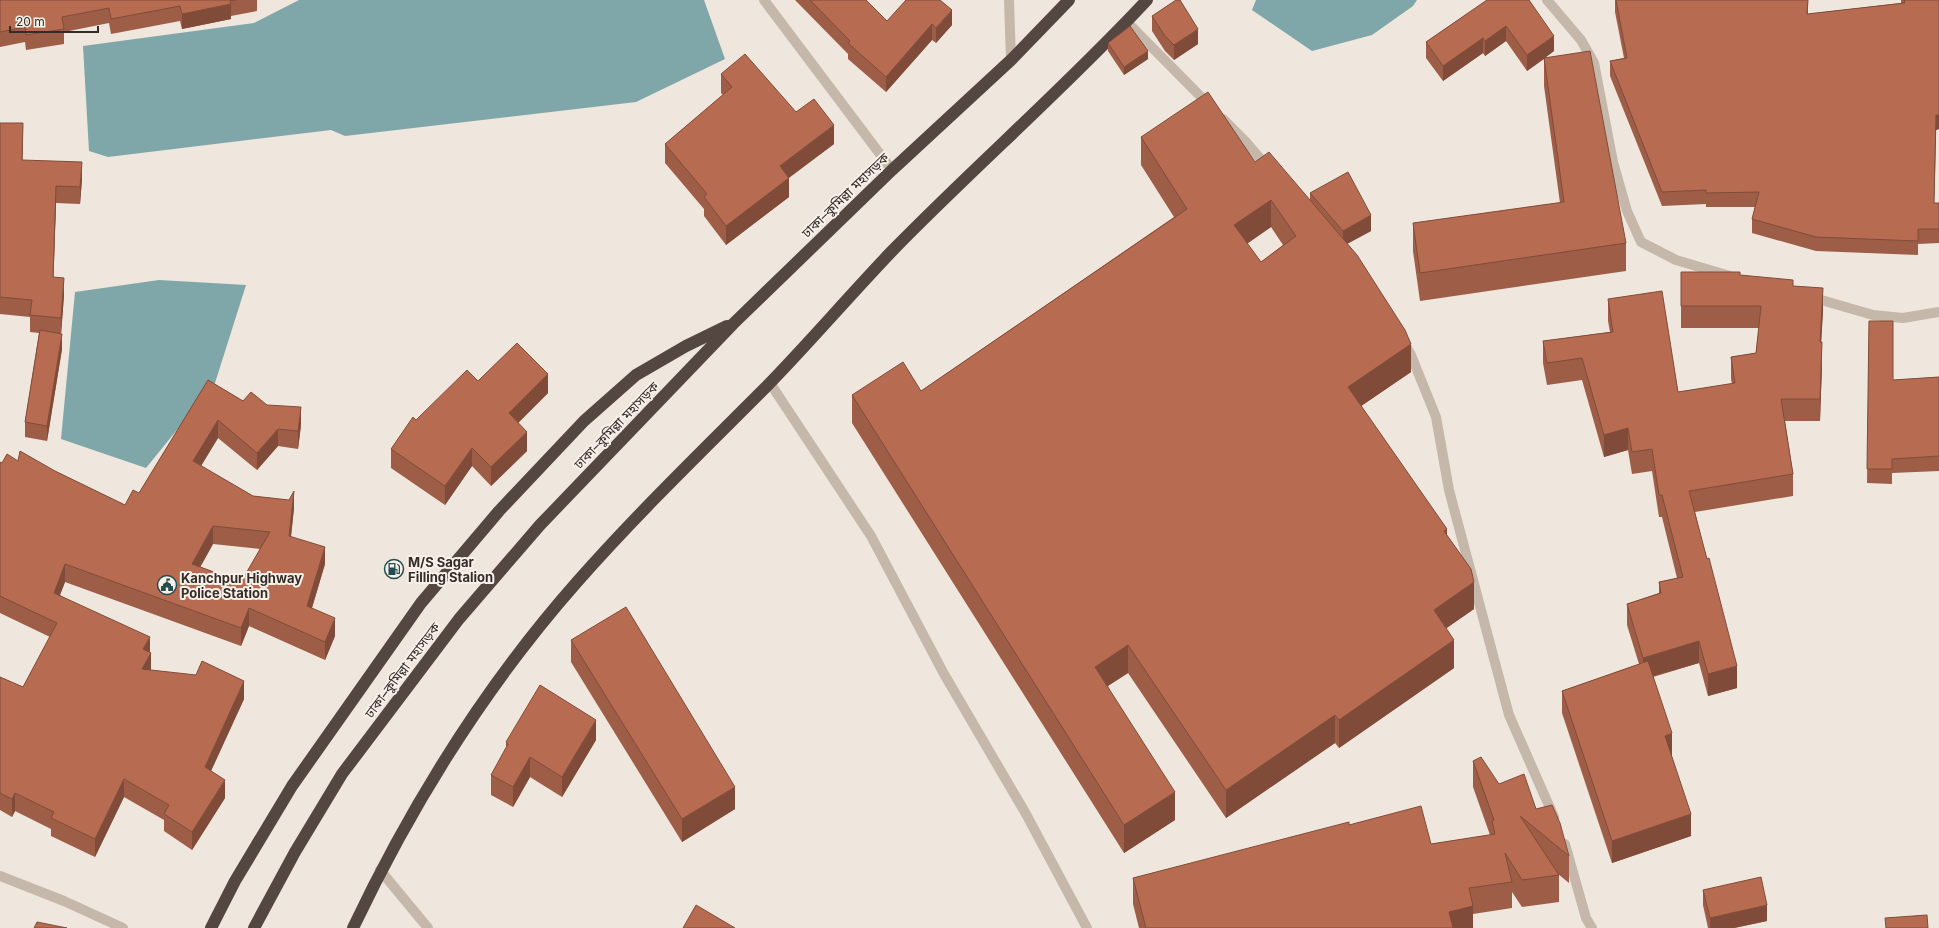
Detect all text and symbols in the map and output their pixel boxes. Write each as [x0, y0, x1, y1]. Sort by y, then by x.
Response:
scale bar [10, 8, 98, 34]
text: 20 m [16, 14, 45, 29]
street label: ঢাকা–কুমিল্লা মহাসড়ক [797, 149, 893, 242]
street label: ঢাকা–কুমিল্লা মহাসড়ক [570, 378, 663, 473]
place label: M/S Sagar Filling Stalion [408, 554, 493, 585]
fuel station icon: M/S Sagar Filling Stalion [383, 558, 405, 580]
place label: Kanchpur Highway Police Station [181, 570, 302, 601]
public building icon: Kanchpur Highway Police Station [156, 574, 178, 596]
street label: ঢাকা–কুমিল্লা মহাসড়ক [360, 619, 444, 722]

